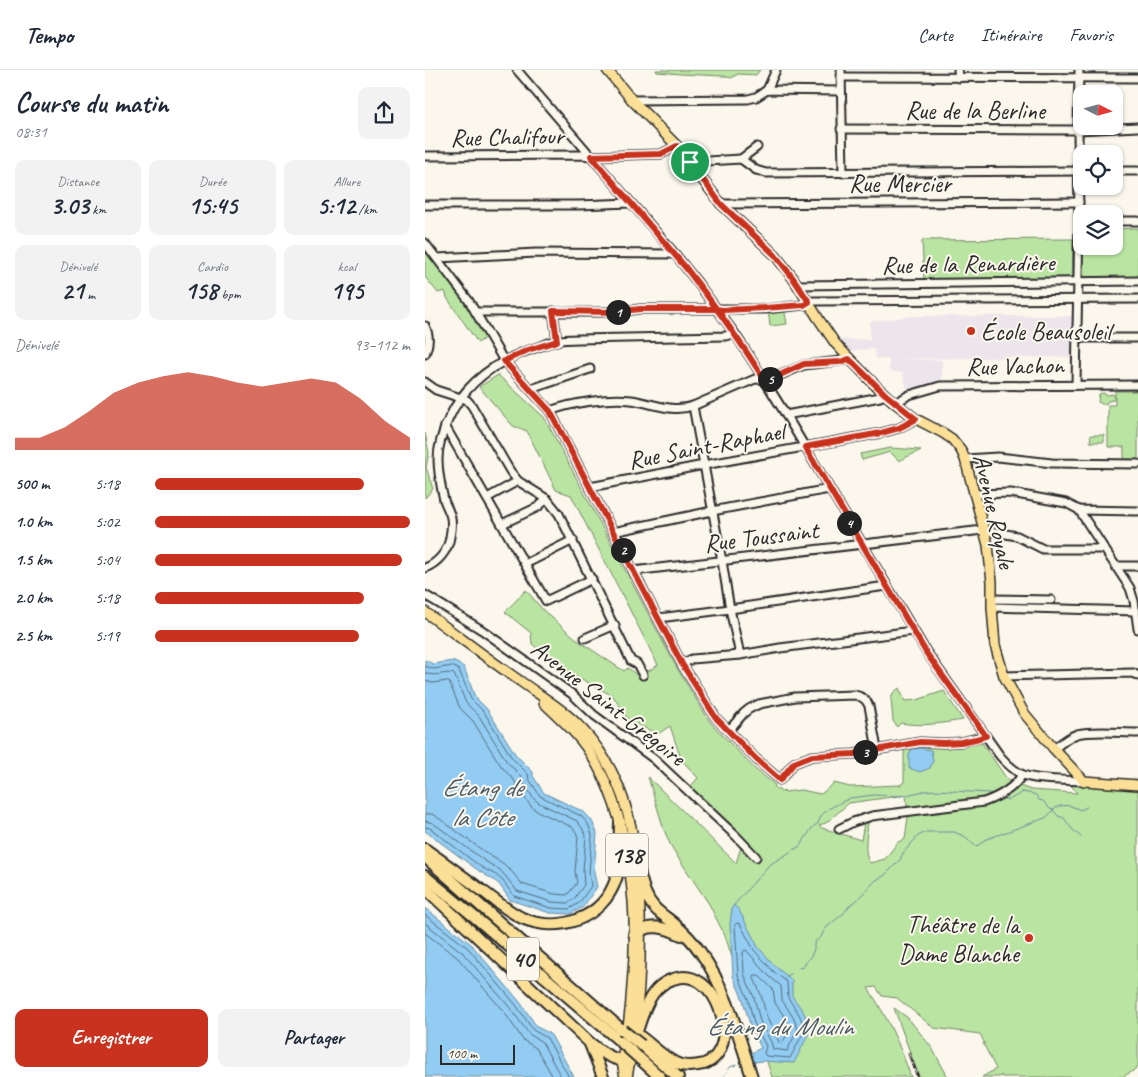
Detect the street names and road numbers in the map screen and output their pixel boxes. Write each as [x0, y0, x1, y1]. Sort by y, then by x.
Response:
street label: Rue de la Berline [905, 95, 1047, 127]
street label: Rue Chalifour [450, 120, 567, 154]
street label: Rue Mercier [849, 168, 953, 200]
street label: Rue de la Renardière [881, 246, 1057, 282]
street label: Rue Vachon [966, 349, 1066, 383]
street label: Rue Saint-Raphael [626, 414, 792, 477]
street label: Avenue Royale [965, 451, 1023, 573]
street label: Rue Toussaint [702, 514, 823, 560]
street label: Avenue Saint-Grégoire [525, 632, 694, 774]
road number: 138 [606, 834, 648, 876]
road number: 40 [507, 938, 539, 981]

